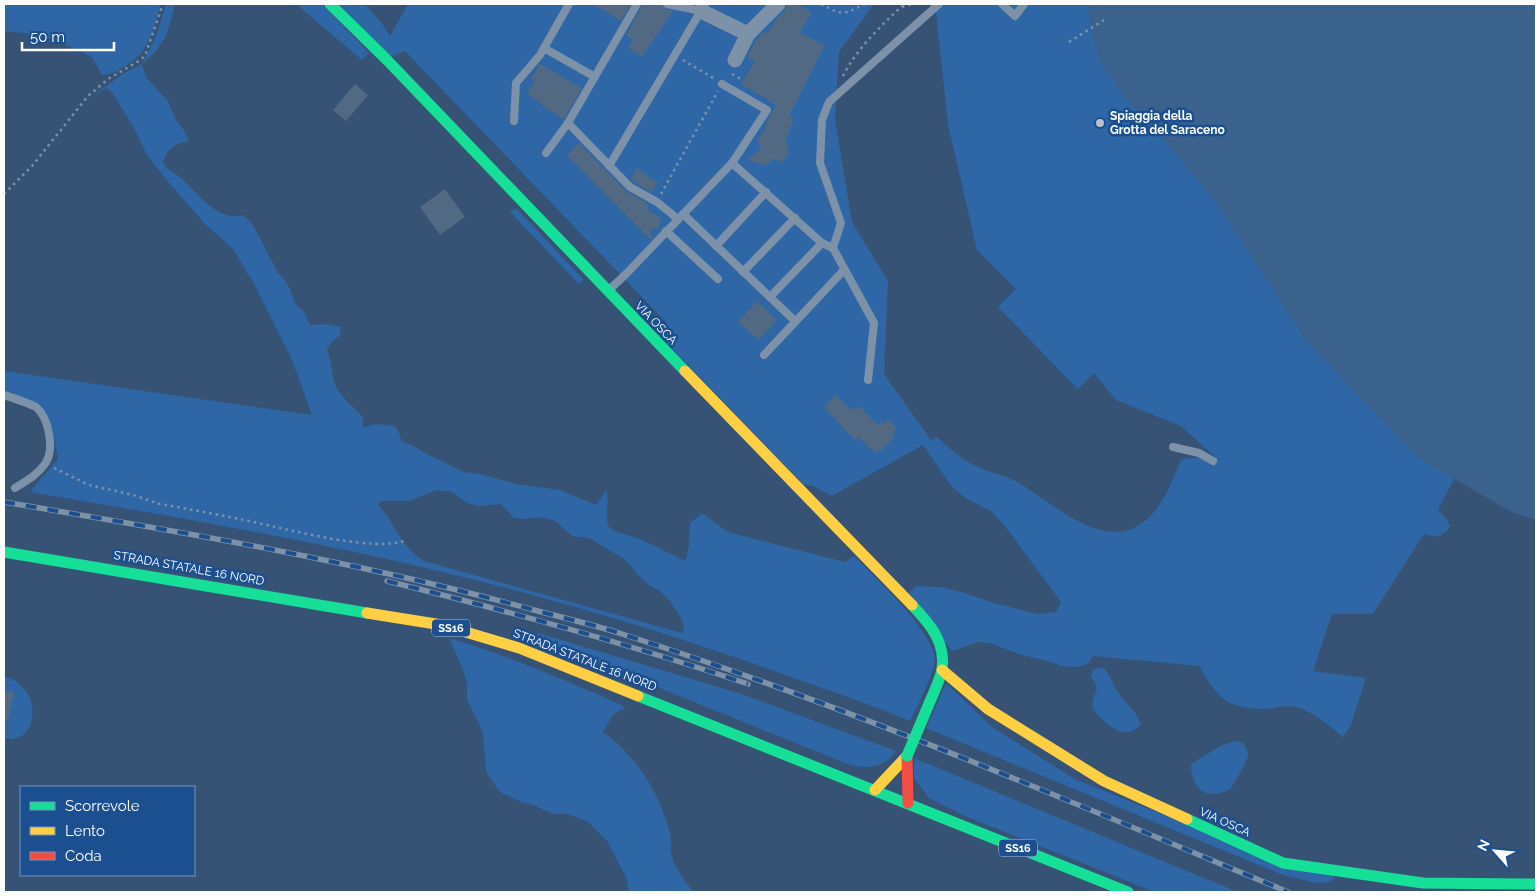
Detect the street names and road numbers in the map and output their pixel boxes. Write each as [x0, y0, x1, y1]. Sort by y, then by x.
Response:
street label: VIA OSCA [632, 299, 680, 347]
street label: STRADA STATALE 16 NORD [113, 548, 266, 588]
road number: SS16 [432, 620, 470, 636]
street label: STRADA STATALE 16 NORD [511, 626, 659, 694]
street label: VIA OSCA [1197, 805, 1253, 839]
road number: SS16 [999, 840, 1037, 856]

